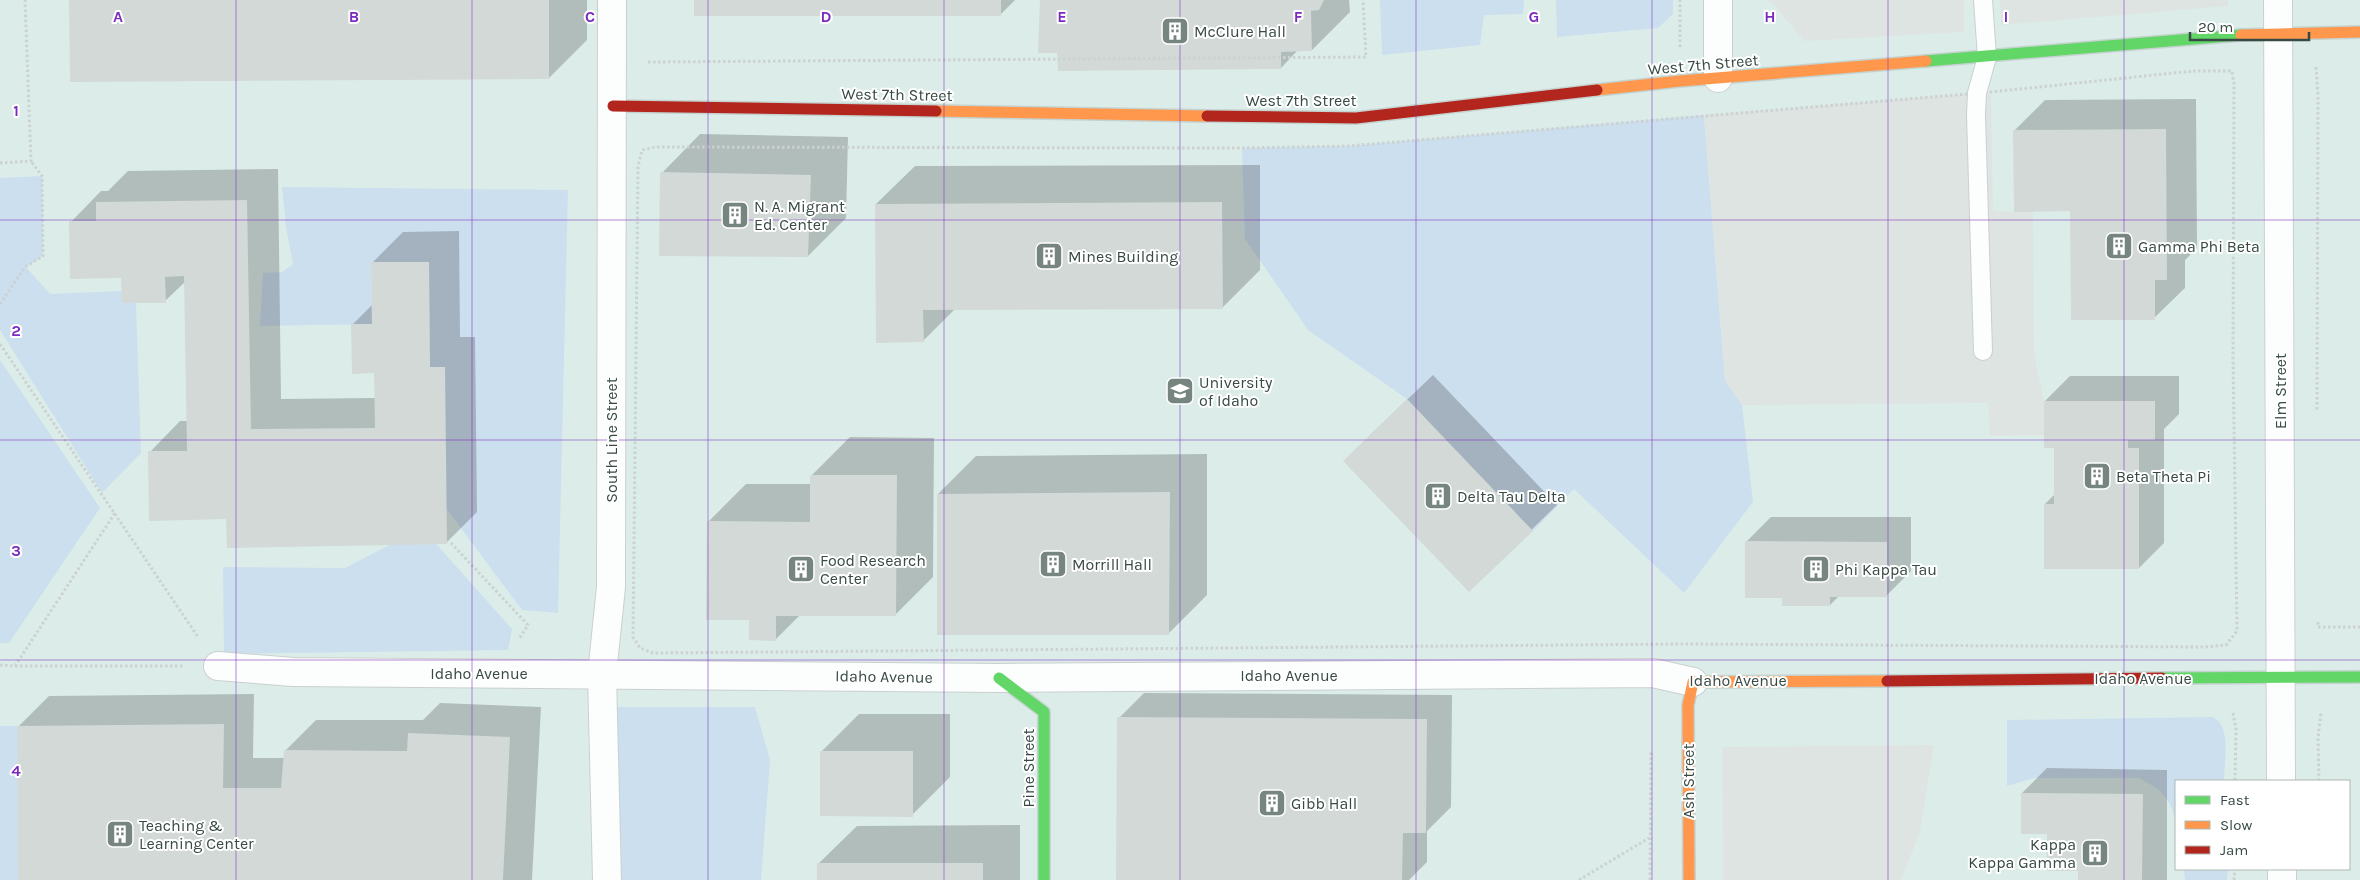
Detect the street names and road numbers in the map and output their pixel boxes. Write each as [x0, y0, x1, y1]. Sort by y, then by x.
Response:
street label: West 7th Street [1647, 50, 1759, 79]
street label: West 7th Street [841, 84, 953, 105]
street label: West 7th Street [1245, 91, 1357, 110]
street label: Elm Street [2271, 353, 2290, 429]
street label: South Line Street [602, 377, 621, 503]
street label: Idaho Avenue [430, 664, 528, 683]
street label: Idaho Avenue [835, 666, 933, 687]
street label: Idaho Avenue [1240, 666, 1338, 685]
street label: Idaho Avenue [2094, 669, 2192, 688]
street label: Idaho Avenue [1689, 671, 1787, 690]
street label: Pine Street [1019, 728, 1038, 808]
street label: Ash Street [1679, 744, 1698, 818]

